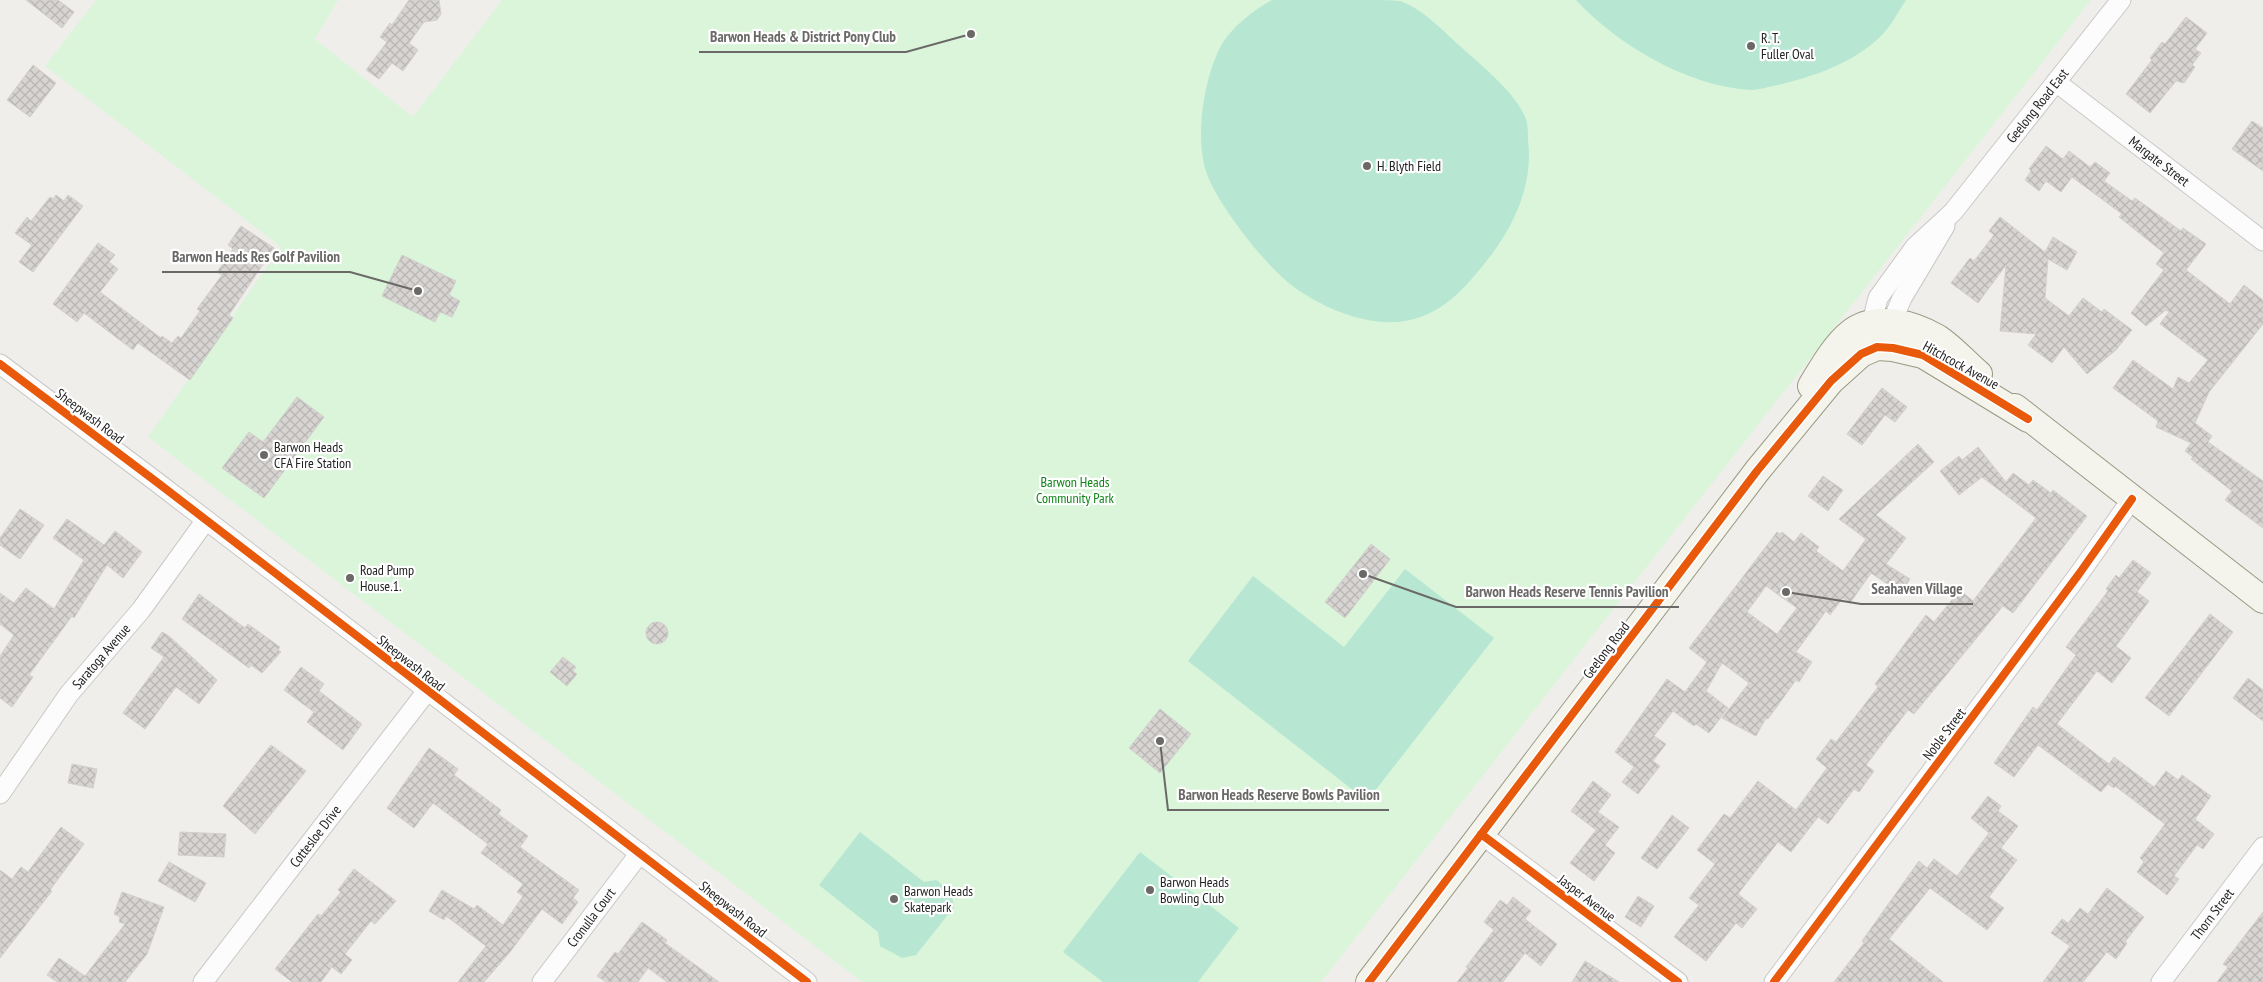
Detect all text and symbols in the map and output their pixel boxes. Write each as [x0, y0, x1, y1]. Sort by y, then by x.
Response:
callout: Barwon Heads & District Pony Club [699, 22, 906, 52]
text: Barwon Heads & District Pony Club [710, 27, 896, 46]
place label: R. T. Fuller Oval [1761, 29, 1815, 63]
marker: R. T. Fuller Oval [1745, 40, 1757, 52]
street label: Geelong Road East [2002, 65, 2072, 147]
street label: Margate Street [2125, 132, 2193, 190]
place label: H. Blyth Field [1377, 157, 1441, 175]
marker: H. Blyth Field [1361, 160, 1373, 172]
callout: Barwon Heads Res Golf Pavilion [162, 242, 350, 272]
text: Barwon Heads Res Golf Pavilion [172, 247, 340, 266]
street label: Hitchcock Avenue [1920, 337, 2002, 393]
street label: Sheepwash Road [52, 384, 128, 448]
place label: Barwon Heads CFA Fire Station [274, 438, 351, 472]
marker: Barwon Heads CFA Fire Station [258, 449, 270, 461]
park label: Barwon Heads Community Park [1036, 473, 1115, 507]
place label: Road Pump House.1. [360, 561, 414, 595]
marker: Road Pump House.1. [344, 572, 356, 584]
callout: Seahaven Village [1861, 574, 1973, 604]
callout: Barwon Heads Reserve Tennis Pavilion [1456, 577, 1679, 607]
text: Seahaven Village [1871, 579, 1963, 598]
text: Barwon Heads Reserve Tennis Pavilion [1465, 582, 1669, 601]
street label: Geelong Road [1579, 618, 1633, 682]
street label: Saratoga Avenue [68, 620, 134, 693]
street label: Sheepwash Road [373, 631, 449, 695]
street label: Noble Street [1919, 704, 1970, 764]
callout: Barwon Heads Reserve Bowls Pavilion [1168, 780, 1389, 810]
text: Barwon Heads Reserve Bowls Pavilion [1178, 785, 1380, 804]
street label: Cottesloe Drive [286, 801, 345, 871]
street label: Jasper Avenue [1554, 870, 1620, 926]
place label: Barwon Heads Bowling Club [1160, 873, 1229, 907]
street label: Sheepwash Road [695, 877, 771, 941]
place label: Barwon Heads Skatepark [904, 882, 973, 916]
street label: Cronulla Court [563, 884, 619, 951]
marker: Barwon Heads Bowling Club [1144, 884, 1156, 896]
street label: Thorn Street [2187, 885, 2238, 944]
marker: Barwon Heads Skatepark [888, 893, 900, 905]

